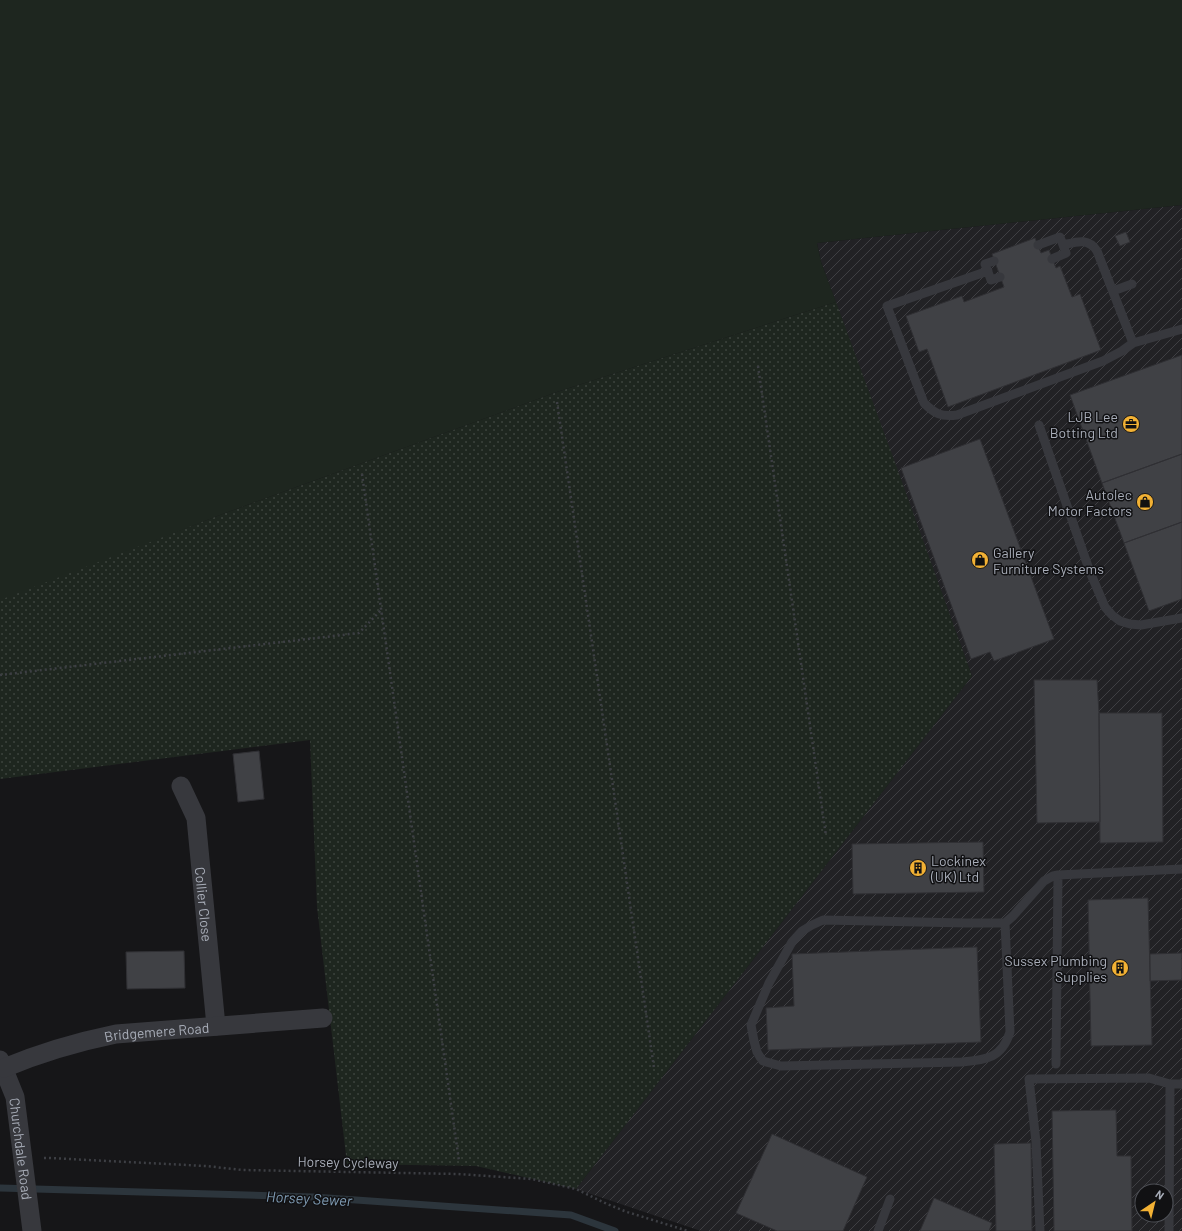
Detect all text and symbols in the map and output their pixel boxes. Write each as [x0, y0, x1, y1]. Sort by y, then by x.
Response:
place label: LJB Lee Botting Ltd [1050, 408, 1118, 441]
office icon: LJB Lee Botting Ltd [1121, 414, 1141, 434]
place label: Autolec Motor Factors [1048, 486, 1132, 519]
shop icon: Autolec Motor Factors [1135, 492, 1155, 512]
place label: Gallery Furniture Systems [993, 544, 1104, 577]
shop icon: Gallery Furniture Systems [970, 550, 990, 570]
place label: Lockinex (UK) Ltd [930, 852, 986, 885]
building icon: Lockinex (UK) Ltd [908, 858, 928, 878]
street label: Collier Close [192, 866, 216, 942]
place label: Sussex Plumbing Supplies [1004, 952, 1107, 985]
building icon: Sussex Plumbing Supplies [1110, 958, 1130, 978]
street label: Bridgemere Road [103, 1018, 210, 1045]
street label: Churchdale Road [7, 1097, 36, 1201]
street label: Horsey Cycleway [297, 1153, 399, 1171]
north arrow [1134, 1183, 1174, 1223]
water label: Horsey Sewer [265, 1187, 353, 1209]
text: N [1153, 1187, 1167, 1202]

